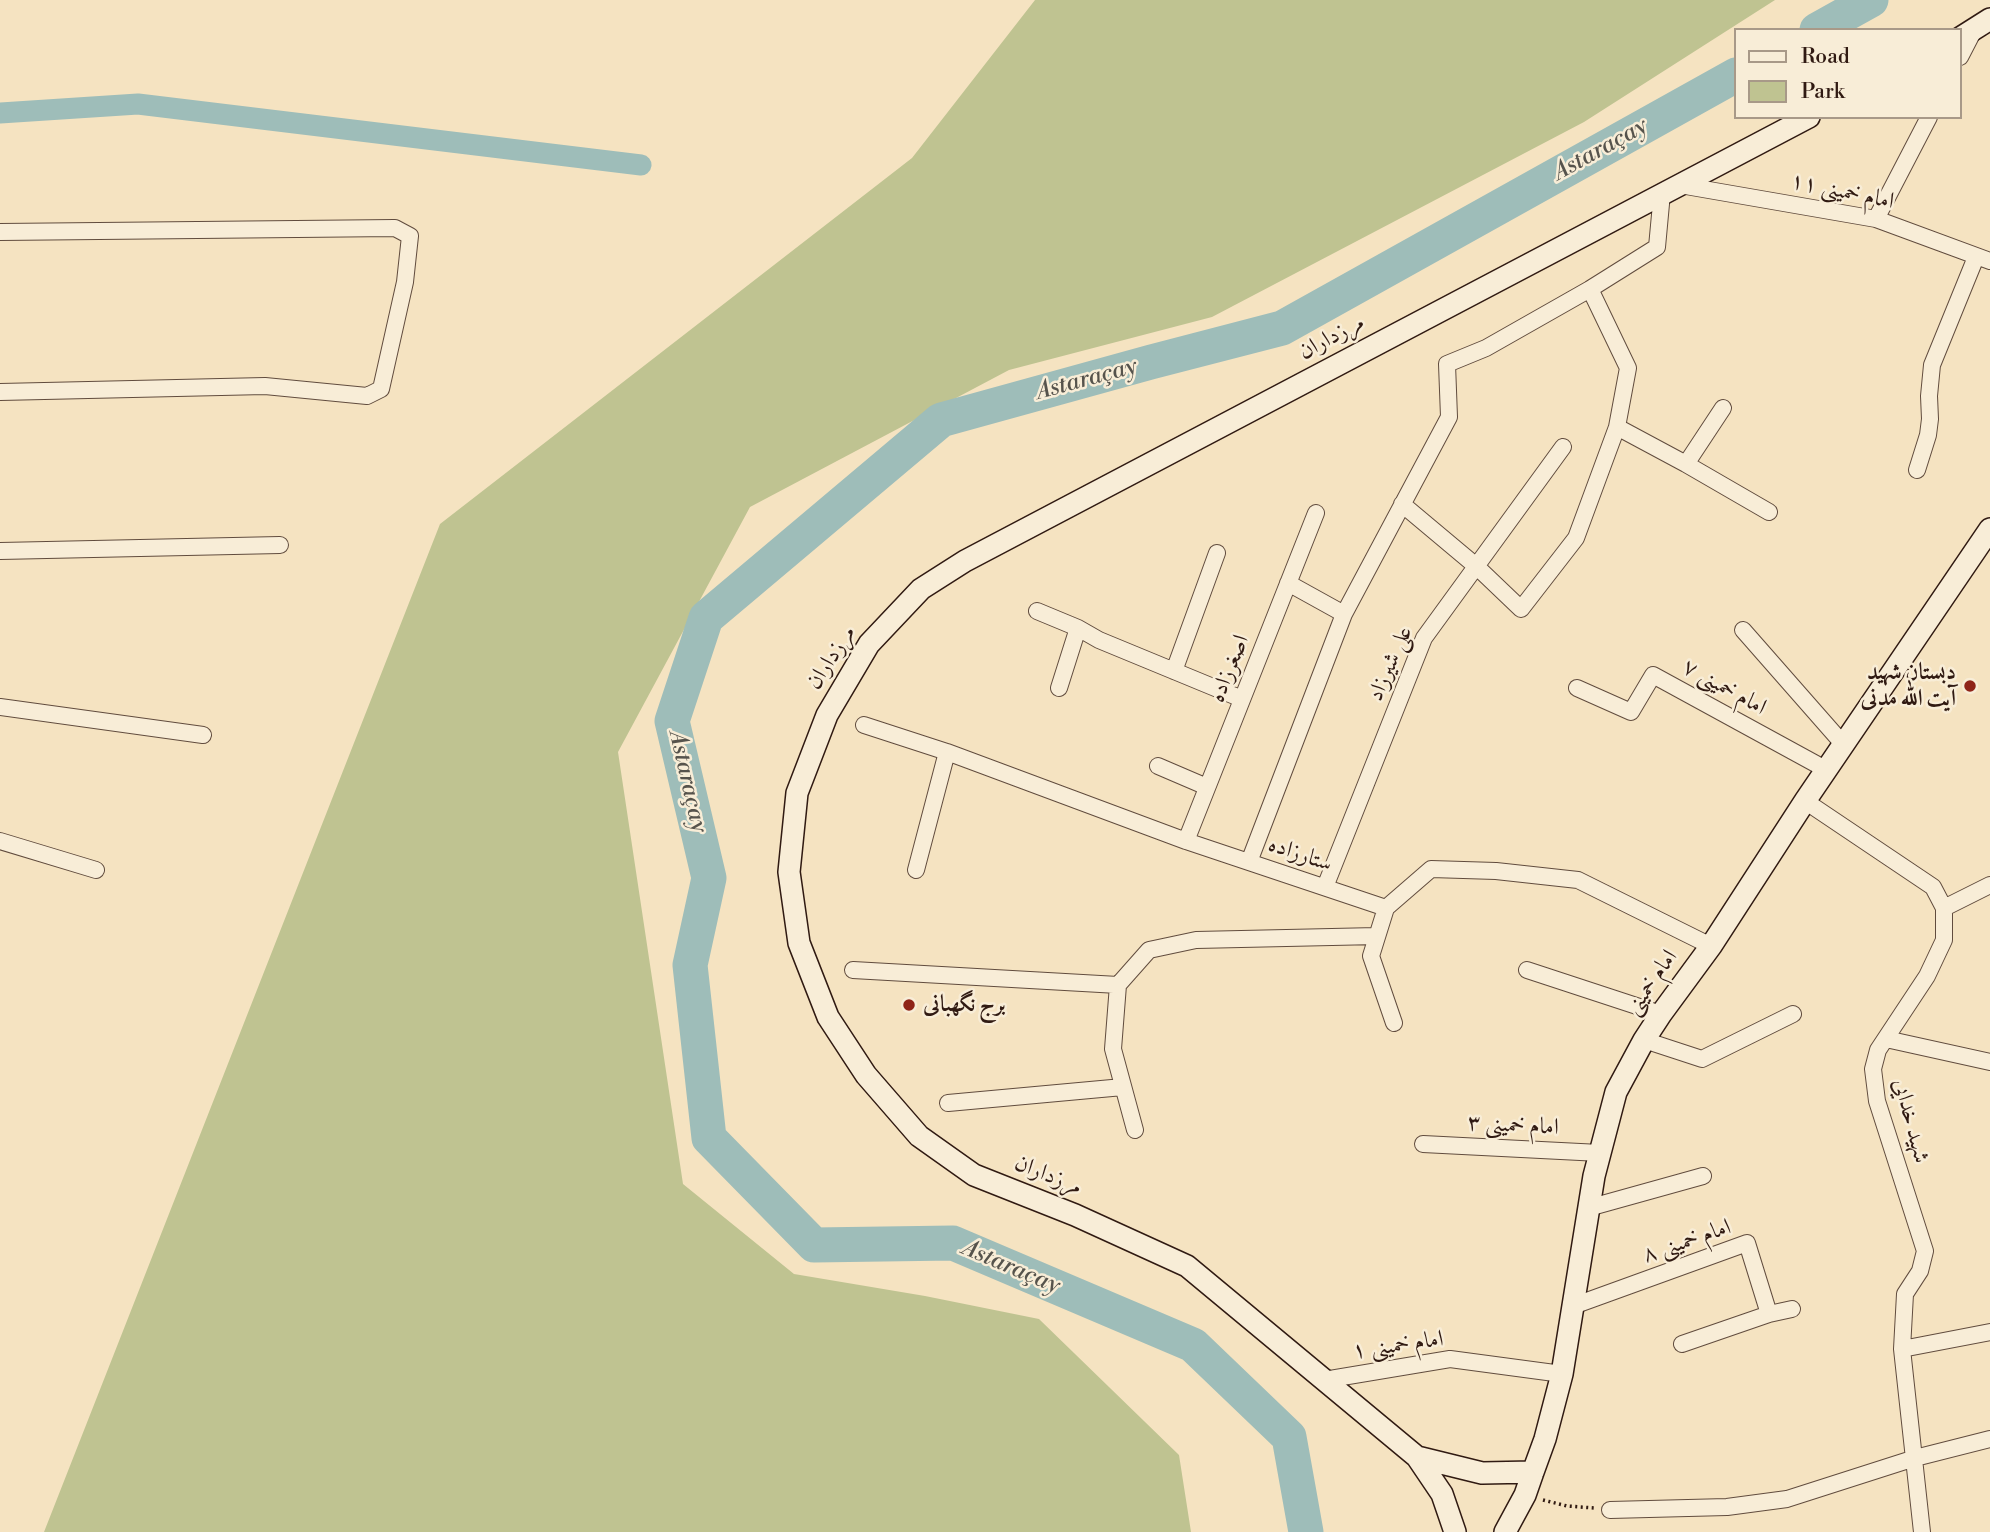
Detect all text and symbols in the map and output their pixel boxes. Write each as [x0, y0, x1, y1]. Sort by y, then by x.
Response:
legend [1734, 28, 1962, 119]
text: Road [1801, 44, 1850, 70]
text: Park [1801, 79, 1845, 105]
water label: Astaraçay [1549, 112, 1653, 188]
street label: امام خمینی ۱۱ [1788, 168, 1896, 216]
street label: مرزداران [1294, 309, 1370, 367]
water label: Astaraçay [1033, 353, 1141, 407]
street label: مرزداران [801, 621, 863, 695]
street label: علی شیرزاد [1362, 622, 1420, 706]
street label: اصغرزاده [1204, 631, 1256, 707]
street label: امام خمینی ۷ [1677, 654, 1771, 722]
place label: دبستان شهید آیت الله مدنی [1861, 659, 1956, 713]
marker: دبستان شهید آیت الله مدنی [1962, 678, 1978, 694]
water label: Astaraçay [661, 728, 713, 836]
street label: ستارزاده [1264, 831, 1336, 879]
street label: امام خمینی [1620, 945, 1684, 1021]
place label: برج نگهبانی [923, 991, 1005, 1019]
marker: برج نگهبانی [901, 997, 917, 1013]
street label: شهید خدایی [1885, 1076, 1935, 1166]
street label: امام خمینی ۳ [1467, 1110, 1559, 1142]
street label: مرزداران [1010, 1150, 1086, 1202]
street label: امام خمینی ۸ [1639, 1214, 1735, 1270]
water label: Astaraçay [958, 1234, 1064, 1302]
street label: امام خمینی ۱ [1351, 1326, 1445, 1366]

